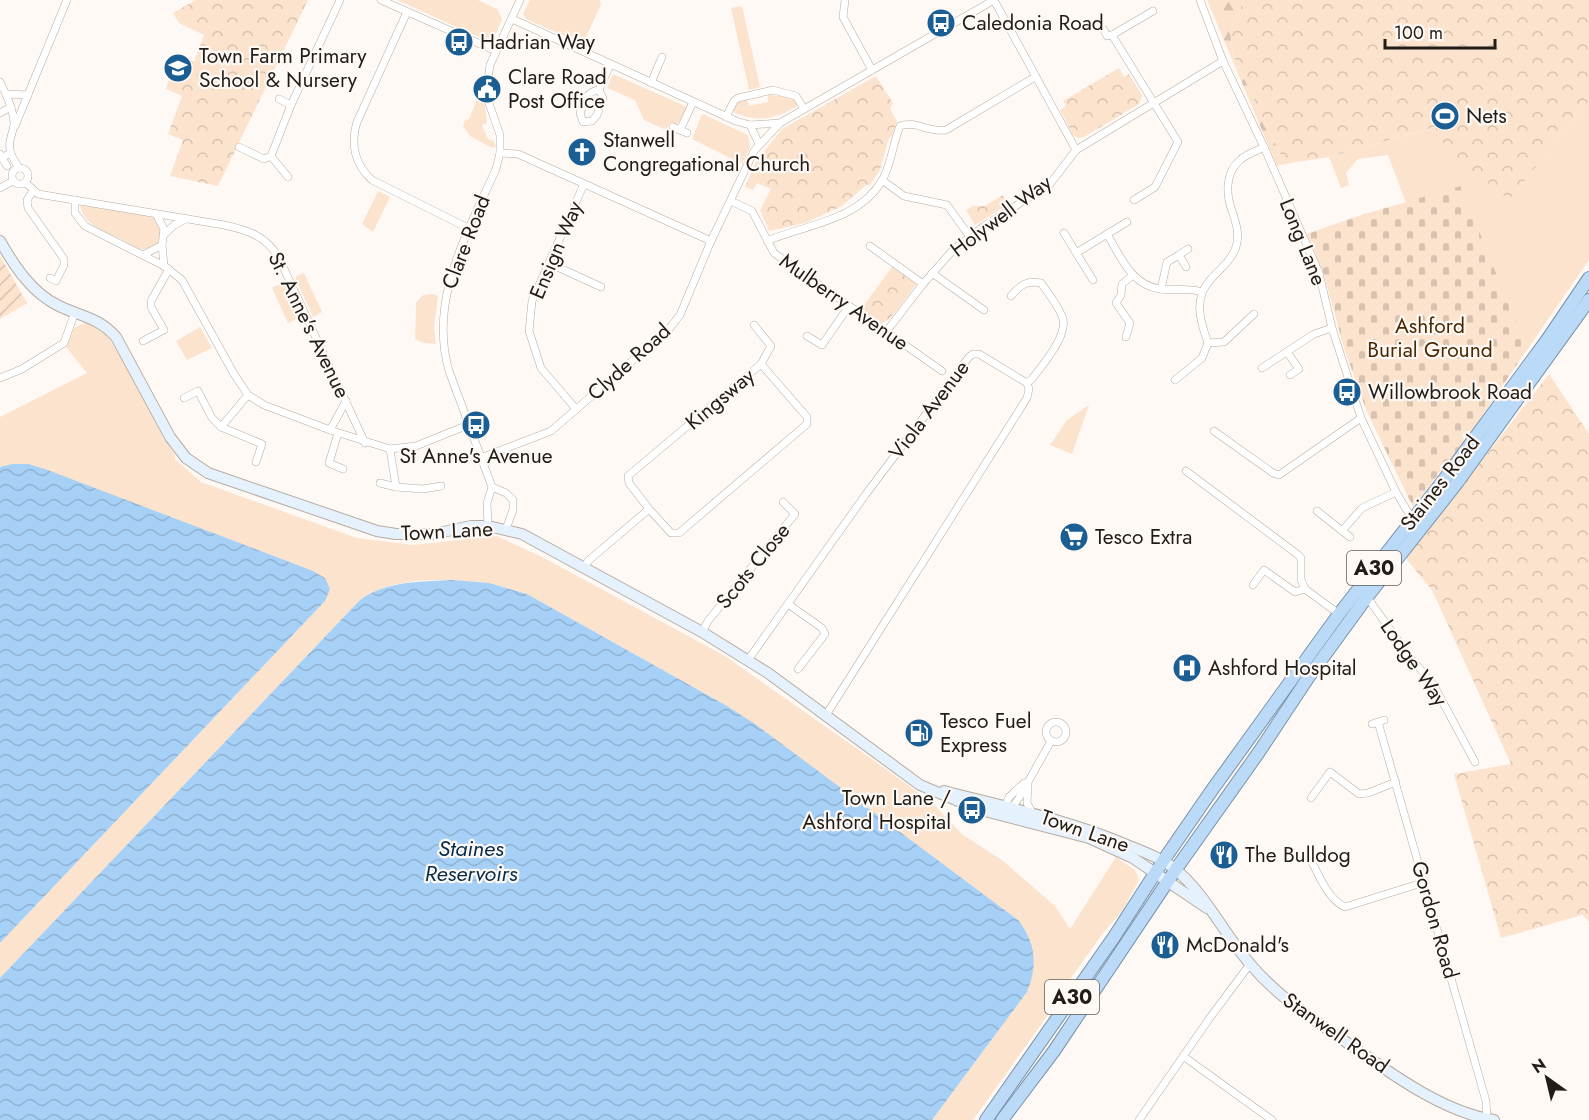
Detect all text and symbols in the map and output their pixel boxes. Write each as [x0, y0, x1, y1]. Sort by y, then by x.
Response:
bus stop icon: Caledonia Road [925, 7, 957, 39]
place label: Caledonia Road [962, 8, 1104, 38]
scale bar [1385, 12, 1494, 50]
text: 100 m [1394, 20, 1443, 46]
bus stop icon: Hadrian Way [443, 26, 475, 58]
place label: Hadrian Way [480, 27, 596, 57]
place label: Town Farm Primary School & Nursery [199, 41, 367, 95]
school or university icon: Town Farm Primary School & Nursery [162, 52, 194, 84]
place label: Clare Road Post Office [508, 62, 607, 116]
public building icon: Clare Road Post Office [471, 73, 503, 105]
sports icon: Nets [1429, 100, 1461, 132]
place label: Nets [1466, 101, 1507, 131]
place label: Stanwell Congregational Church [603, 125, 810, 179]
church icon: Stanwell Congregational Church [566, 136, 598, 168]
street label: Holywell Way [944, 168, 1058, 264]
street label: Clare Road [434, 191, 498, 293]
street label: Long Lane [1272, 194, 1334, 290]
street label: Ensign Way [522, 196, 590, 304]
street label: Mulberry Avenue [773, 246, 915, 358]
street label: St. Anne's Avenue [261, 247, 357, 403]
park label: Ashford Burial Ground [1367, 311, 1493, 365]
street label: Clyde Road [581, 316, 677, 408]
street label: Viola Avenue [882, 354, 976, 466]
street label: Kingsway [679, 361, 762, 437]
bus stop icon: Willowbrook Road [1331, 376, 1363, 408]
place label: Willowbrook Road [1368, 377, 1532, 407]
bus stop icon: St Anne's Avenue [460, 409, 492, 441]
street label: Staines Road [1393, 429, 1487, 537]
place label: St Anne's Avenue [399, 441, 553, 471]
street label: Town Lane [400, 514, 494, 548]
street label: Scots Close [709, 516, 797, 615]
supermarket icon: Tesco Extra [1058, 521, 1090, 553]
place label: Tesco Extra [1095, 522, 1192, 552]
road number: A30 [1347, 551, 1401, 585]
street label: Lodge Way [1373, 613, 1455, 713]
hospital icon: Ashford Hospital [1171, 652, 1203, 684]
place label: Ashford Hospital [1208, 653, 1357, 683]
place label: Tesco Fuel Express [940, 706, 1032, 760]
fuel station icon: Tesco Fuel Express [903, 717, 935, 749]
place label: Town Lane / Ashford Hospital [802, 783, 951, 837]
bus stop icon: Town Lane / Ashford Hospital [956, 794, 988, 826]
street label: Town Lane [1037, 802, 1133, 860]
water label: Staines Reservoirs [425, 832, 518, 889]
restaurant icon: The Bulldog [1208, 839, 1240, 871]
place label: The Bulldog [1245, 840, 1351, 870]
street label: Gordon Road [1404, 858, 1466, 982]
restaurant icon: McDonald's [1149, 929, 1181, 961]
place label: McDonald's [1186, 930, 1289, 960]
road number: A30 [1045, 980, 1099, 1014]
street label: Stanwell Road [1277, 985, 1395, 1081]
north arrow [1517, 1048, 1577, 1108]
text: N [1527, 1053, 1551, 1079]

